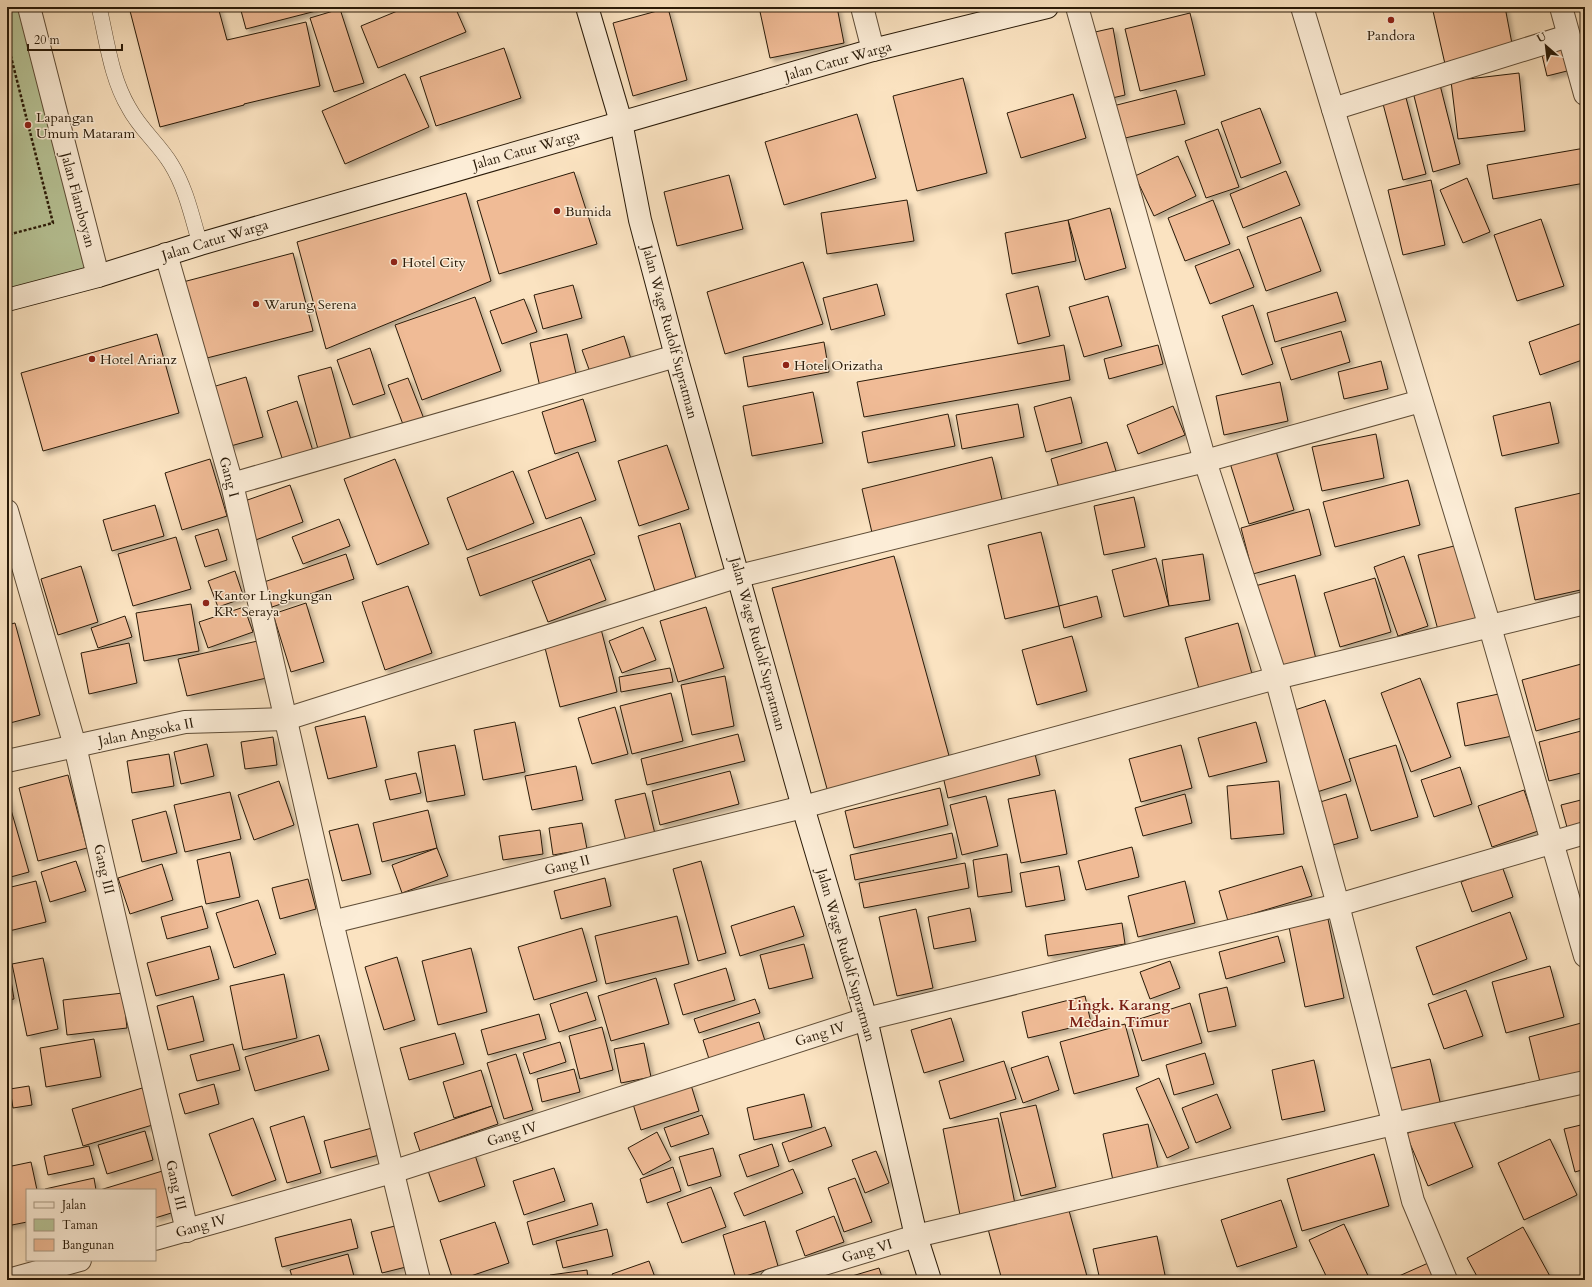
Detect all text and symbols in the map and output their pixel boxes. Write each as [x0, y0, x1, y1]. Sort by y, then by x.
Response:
marker: Pandora [1386, 15, 1396, 25]
scale bar [28, 26, 122, 52]
place label: Pandora [1367, 26, 1415, 45]
north arrow [1526, 26, 1566, 66]
text: U [1534, 29, 1549, 46]
text: 20 m [34, 32, 61, 48]
street label: Jalan Catur Warga [780, 37, 894, 86]
place label: Lapangan Umum Mataram [36, 108, 135, 143]
marker: Lapangan Umum Mataram [23, 120, 33, 130]
street label: Jalan Catur Warga [468, 126, 582, 175]
street label: Jalan Flamboyan [56, 148, 100, 250]
place label: Bumida [565, 202, 611, 221]
marker: Bumida [552, 206, 562, 216]
street label: Jalan Catur Warga [158, 215, 271, 266]
street label: Jalan Wage Rudolf Supratman [637, 241, 702, 421]
place label: Hotel City [402, 253, 466, 272]
marker: Hotel City [389, 257, 399, 267]
place label: Warung Serena [263, 295, 357, 314]
marker: Warung Serena [251, 299, 261, 309]
place label: Hotel Arianz [100, 350, 177, 369]
marker: Hotel Arianz [87, 354, 97, 364]
place label: Hotel Orizatha [794, 356, 883, 375]
marker: Hotel Orizatha [781, 360, 791, 370]
street label: Gang I [214, 455, 244, 500]
street label: Jalan Wage Rudolf Supratman [725, 553, 790, 733]
place label: Kantor Lingkungan KR. Seraya [214, 586, 333, 621]
marker: Kantor Lingkungan KR. Seraya [201, 598, 211, 608]
street label: Jalan Angsoka II [95, 713, 196, 751]
street label: Gang III [89, 842, 119, 896]
street label: Gang II [542, 850, 592, 880]
street label: Jalan Wage Rudolf Supratman [812, 864, 880, 1044]
district label: Lingk. Karang Medain Timur [1068, 995, 1170, 1032]
street label: Gang IV [792, 1017, 848, 1051]
street label: Gang IV [484, 1117, 540, 1151]
street label: Gang III [161, 1158, 191, 1212]
legend [26, 1189, 156, 1261]
text: Jalan [60, 1197, 86, 1213]
street label: Gang IV [174, 1210, 229, 1242]
text: Taman [62, 1217, 98, 1233]
street label: Gang VI [839, 1234, 895, 1268]
text: Bangunan [62, 1237, 114, 1253]

